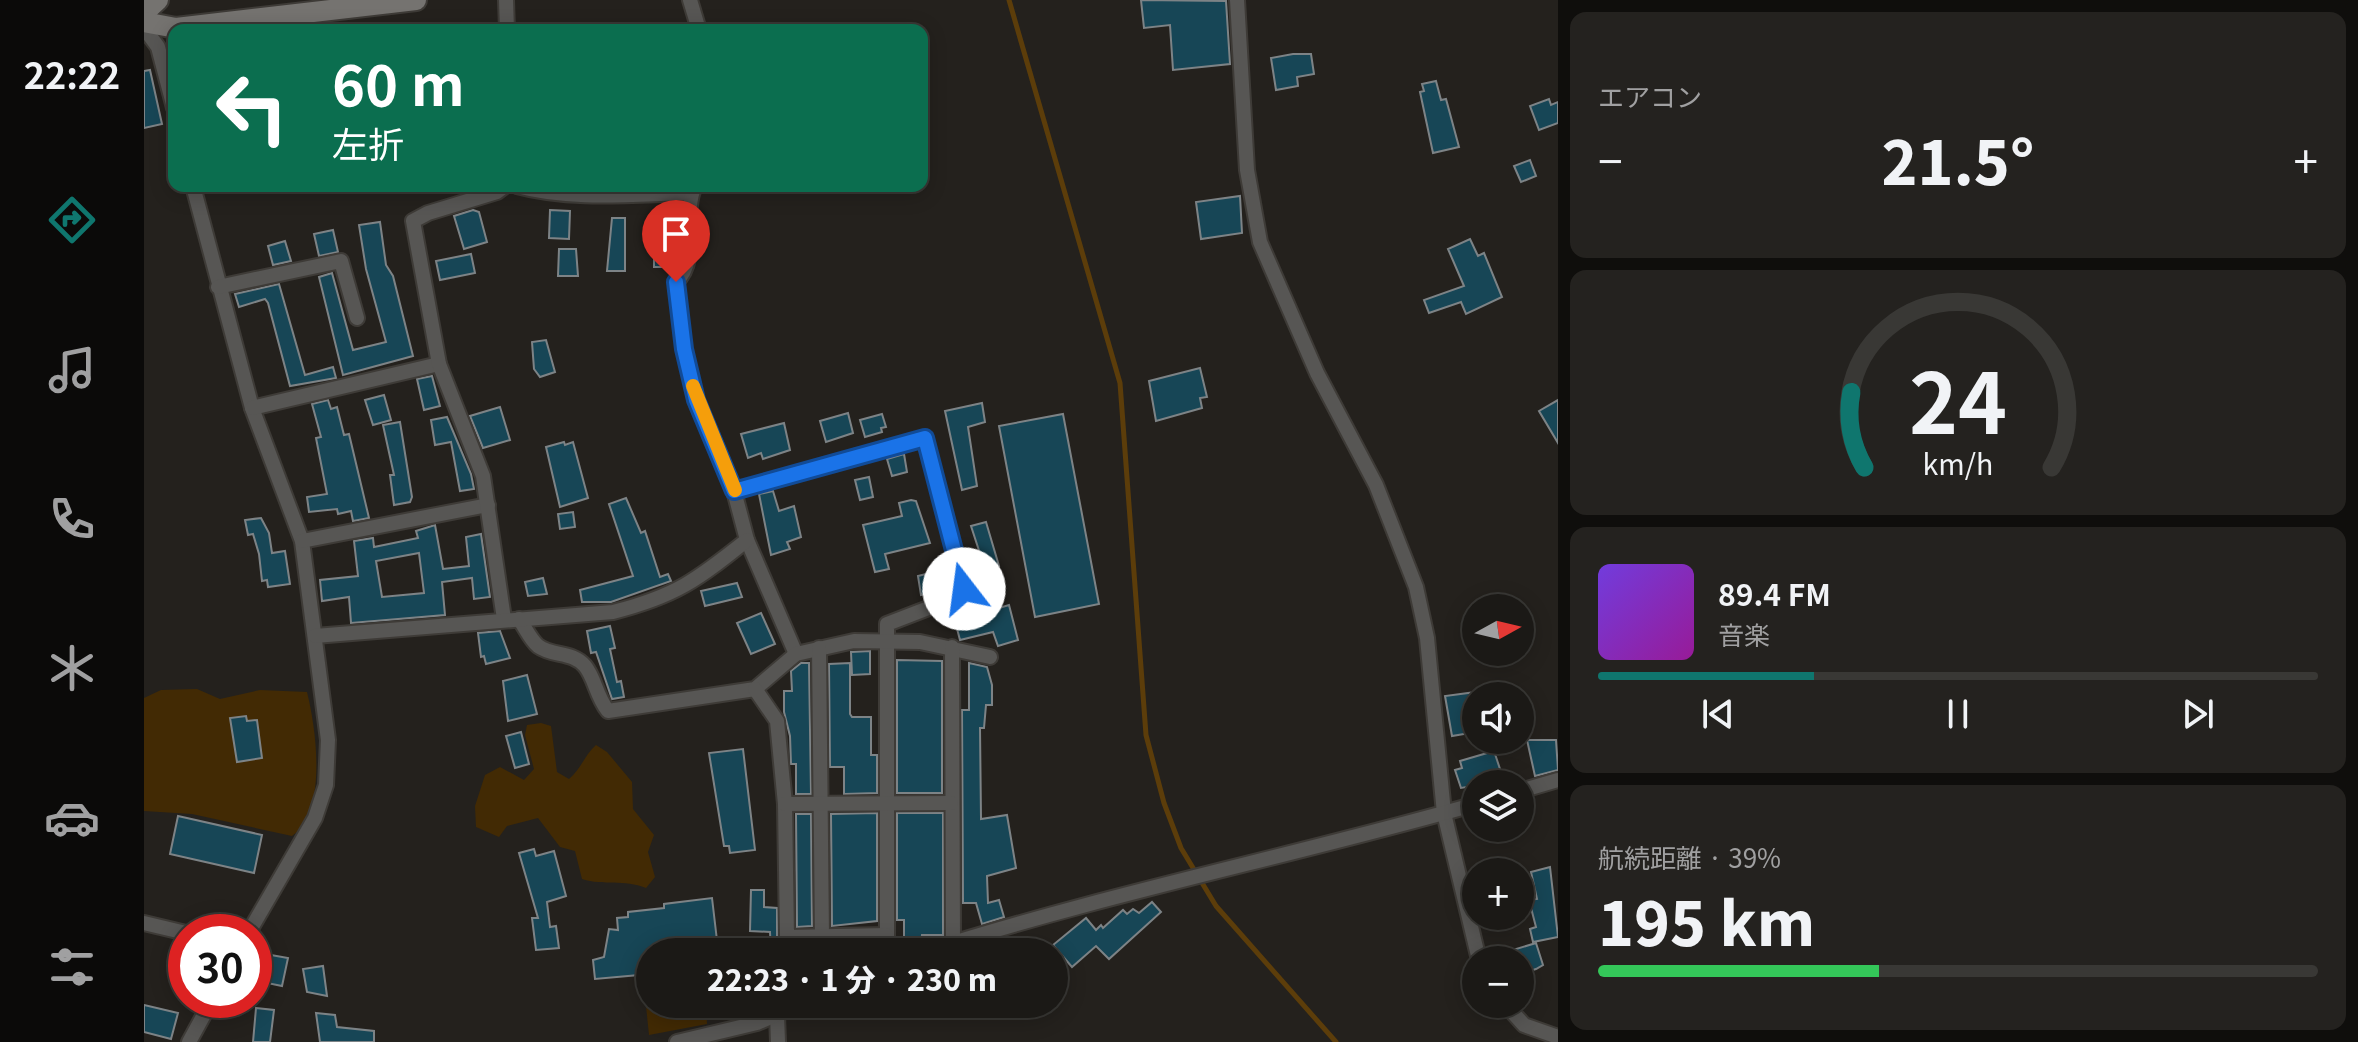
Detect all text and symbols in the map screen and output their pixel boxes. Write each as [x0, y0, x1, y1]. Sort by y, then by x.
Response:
text: 60 m [332, 41, 465, 122]
text: 22:22 [24, 47, 120, 99]
icon: left [200, 56, 304, 160]
text: エアコン [1598, 77, 1702, 114]
text: 21.5° [1882, 115, 2034, 202]
text: 左折 [332, 116, 404, 168]
text: − [1598, 127, 1622, 191]
text: + [2294, 127, 2318, 191]
icon: directions [44, 192, 100, 248]
pin [642, 200, 710, 282]
icon: arrive [654, 212, 698, 256]
text: 24 [1909, 337, 2007, 458]
icon: music [44, 342, 100, 398]
text: km/h [1923, 442, 1993, 483]
icon: phone [44, 491, 100, 547]
position arrow [922, 547, 1006, 631]
text: 89.4 FM [1718, 571, 1831, 615]
north arrow [1462, 594, 1534, 666]
map controls [1462, 594, 1534, 1018]
text: 音楽 [1718, 615, 1770, 652]
icon: climate [44, 640, 100, 696]
button: sound [1462, 682, 1534, 754]
icon: previous [1696, 692, 1740, 736]
icon: pause [1936, 692, 1980, 736]
icon: next [2176, 692, 2220, 736]
button: layers [1462, 770, 1534, 842]
icon: car [44, 790, 100, 846]
text: 航続距離 · 39% [1598, 838, 1781, 875]
button: + [1462, 858, 1534, 930]
text: 195 km [1598, 876, 1815, 963]
speed limit sign: 30 [168, 914, 272, 1018]
icon: filters [44, 939, 100, 995]
button: − [1462, 946, 1534, 1018]
text: 22:23 · 1 分 · 230 m [707, 956, 997, 1000]

